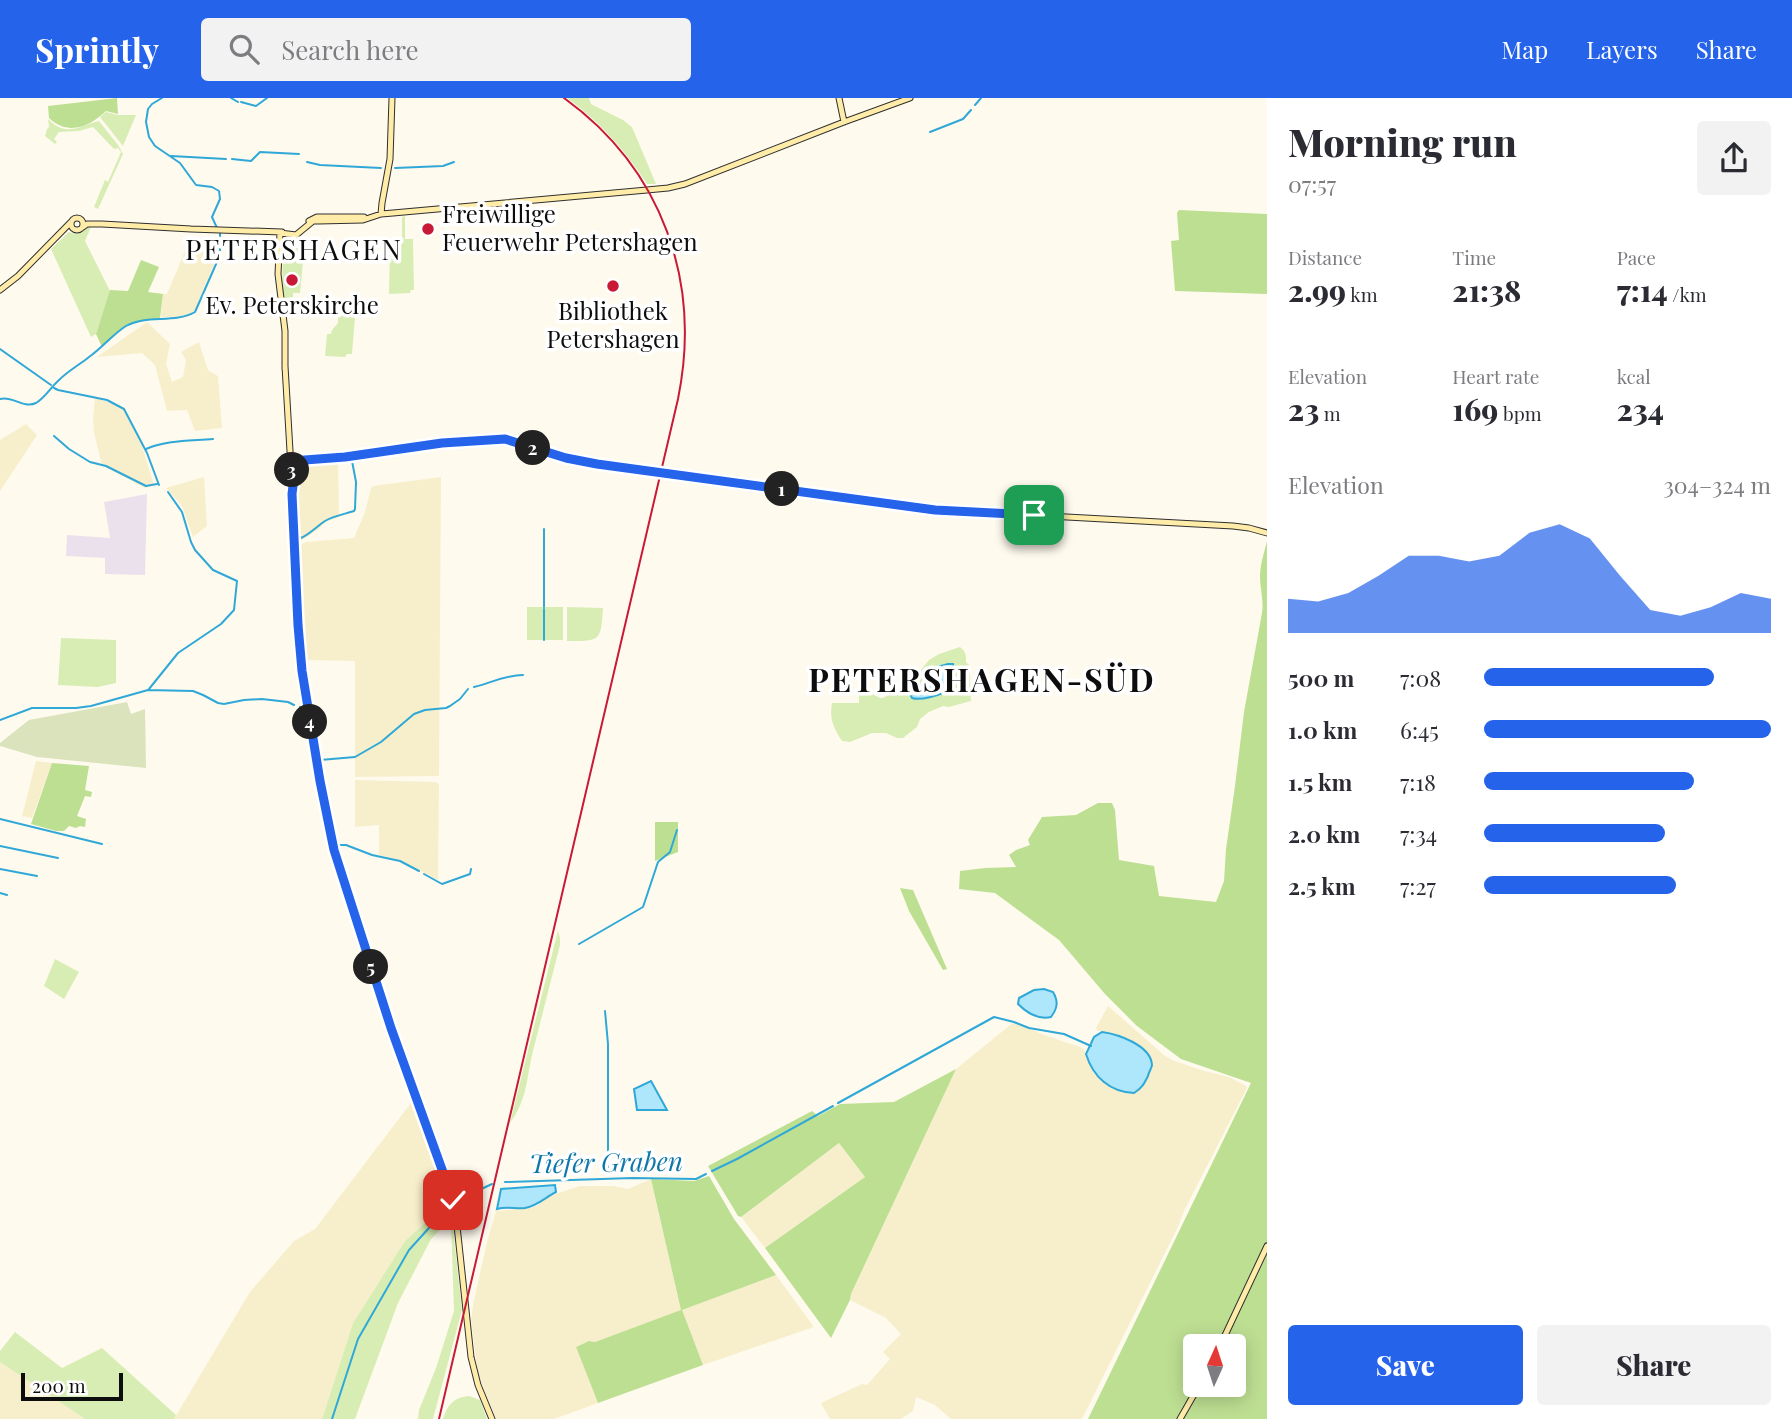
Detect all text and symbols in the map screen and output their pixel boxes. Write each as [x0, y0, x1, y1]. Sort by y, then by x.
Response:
search box [201, 18, 691, 81]
text: Sprintly [35, 27, 159, 71]
icon: search [225, 30, 263, 68]
text: Search here [281, 32, 419, 67]
text: Map [1502, 33, 1548, 65]
text: Layers [1586, 33, 1658, 65]
text: Share [1696, 33, 1757, 65]
text: Morning run [1288, 116, 1517, 167]
button: share [1697, 121, 1771, 195]
text: 07:57 [1288, 168, 1336, 199]
place label: Freiwillige Feuerwehr Petershagen [442, 197, 698, 257]
marker: Freiwillige Feuerwehr Petershagen [420, 221, 436, 237]
district label: PETERSHAGEN [185, 230, 403, 267]
text: Distance [1288, 244, 1362, 270]
text: Time [1452, 244, 1496, 270]
text: Pace [1617, 244, 1656, 270]
text: 2.99 [1288, 270, 1346, 310]
text: 21:38 [1452, 270, 1521, 310]
text: 7:14 [1617, 270, 1668, 310]
marker: Ev. Peterskirche [284, 272, 300, 288]
marker: Bibliothek Petershagen [605, 278, 621, 294]
text: km [1346, 281, 1378, 307]
text: /km [1668, 281, 1707, 307]
place label: Ev. Peterskirche [205, 288, 379, 320]
place label: Bibliothek Petershagen [547, 294, 679, 354]
text: Elevation [1288, 363, 1367, 389]
text: Heart rate [1452, 363, 1539, 389]
text: kcal [1617, 363, 1651, 389]
text: 23 [1288, 389, 1319, 429]
text: 169 [1452, 389, 1498, 429]
text: 234 [1617, 389, 1664, 429]
text: m [1319, 400, 1341, 426]
text: bpm [1498, 400, 1542, 426]
pin: 2 [516, 430, 550, 466]
text: 2 [528, 434, 537, 460]
pin: 3 [274, 452, 310, 488]
text: 3 [287, 456, 296, 482]
text: Elevation [1288, 469, 1384, 500]
text: 304–324 m [1663, 469, 1771, 500]
pin: 1 [764, 472, 800, 506]
text: 1 [778, 475, 785, 501]
pin [1004, 485, 1064, 545]
icon: arrive [1015, 496, 1053, 534]
district label: PETERSHAGEN-SÜD [808, 657, 1156, 700]
text: 500 m [1288, 662, 1354, 693]
text: 7:08 [1400, 662, 1441, 693]
pin: 4 [292, 704, 328, 740]
text: 4 [304, 708, 315, 734]
text: 1.0 km [1288, 714, 1357, 745]
text: 6:45 [1400, 714, 1439, 745]
text: 1.5 km [1288, 766, 1352, 797]
text: 7:18 [1400, 766, 1436, 797]
text: 2.0 km [1288, 818, 1360, 849]
text: 7:34 [1400, 818, 1437, 849]
text: 2.5 km [1288, 870, 1355, 901]
text: 7:27 [1400, 870, 1436, 901]
pin: 5 [354, 950, 388, 984]
text: 5 [366, 953, 375, 979]
water label: Tiefer Graben [529, 1143, 683, 1180]
pin [423, 1170, 483, 1230]
icon: check [434, 1181, 472, 1219]
button: Save [1288, 1325, 1523, 1405]
button: Share [1537, 1325, 1771, 1405]
north arrow [1183, 1334, 1246, 1396]
map controls [1183, 1334, 1246, 1397]
scale bar [21, 1370, 122, 1402]
text: 200 m [32, 1372, 86, 1398]

